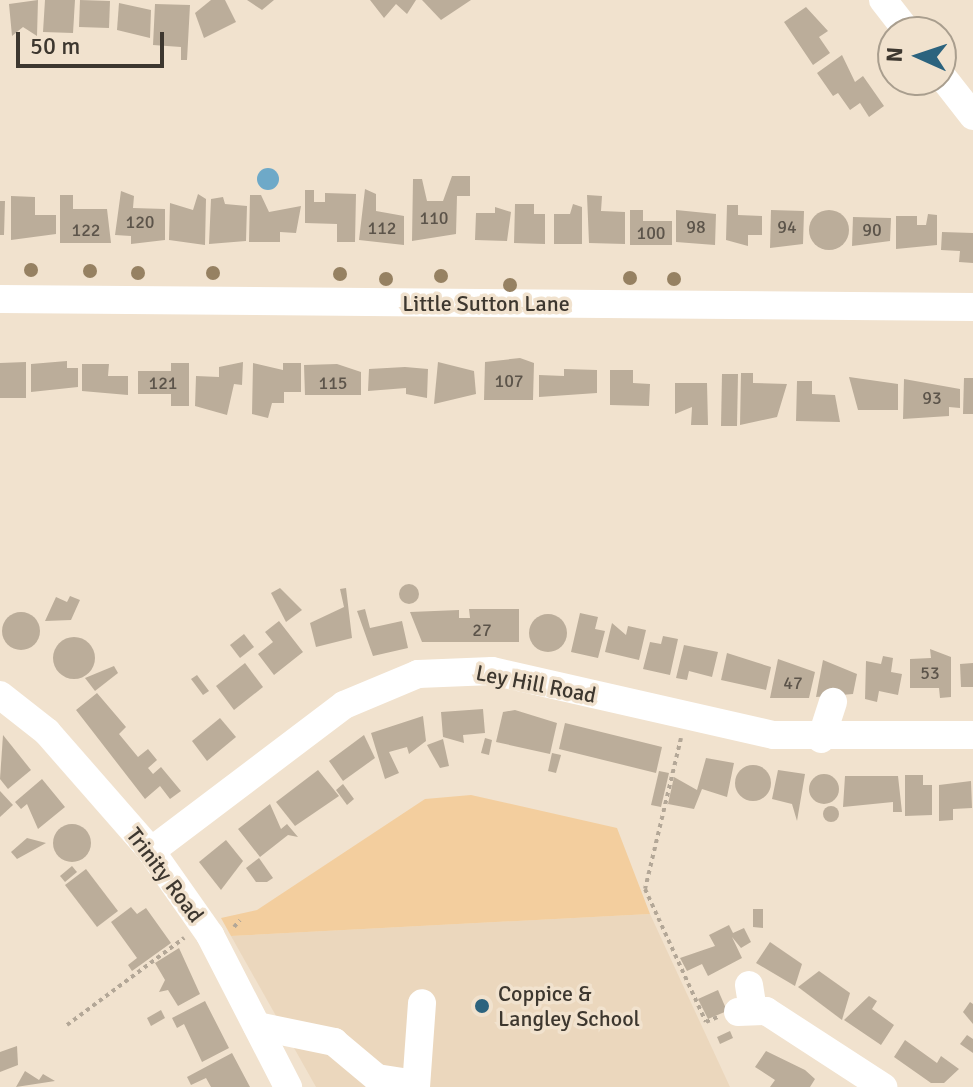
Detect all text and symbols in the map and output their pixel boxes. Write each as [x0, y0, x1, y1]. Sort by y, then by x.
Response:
scale bar [20, 16, 168, 66]
north arrow [877, 16, 957, 96]
text: 50 m [30, 31, 80, 61]
text: N [881, 46, 908, 63]
house number: 110 [419, 207, 449, 229]
house number: 120 [125, 211, 155, 233]
house number: 98 [686, 216, 706, 238]
house number: 94 [777, 216, 797, 238]
house number: 112 [367, 217, 397, 239]
house number: 122 [71, 219, 101, 241]
house number: 90 [862, 219, 882, 241]
house number: 100 [636, 222, 666, 244]
street label: Little Sutton Lane [402, 291, 570, 317]
house number: 107 [494, 370, 524, 392]
house number: 121 [148, 372, 178, 394]
house number: 115 [318, 372, 348, 394]
house number: 93 [922, 387, 942, 409]
house number: 27 [472, 619, 492, 641]
street label: Ley Hill Road [474, 659, 598, 709]
house number: 53 [920, 662, 940, 684]
house number: 47 [783, 672, 803, 694]
street label: Trinity Road [121, 822, 209, 928]
place label: Coppice & Langley School [498, 980, 640, 1032]
marker: Coppice & Langley School [473, 997, 491, 1015]

